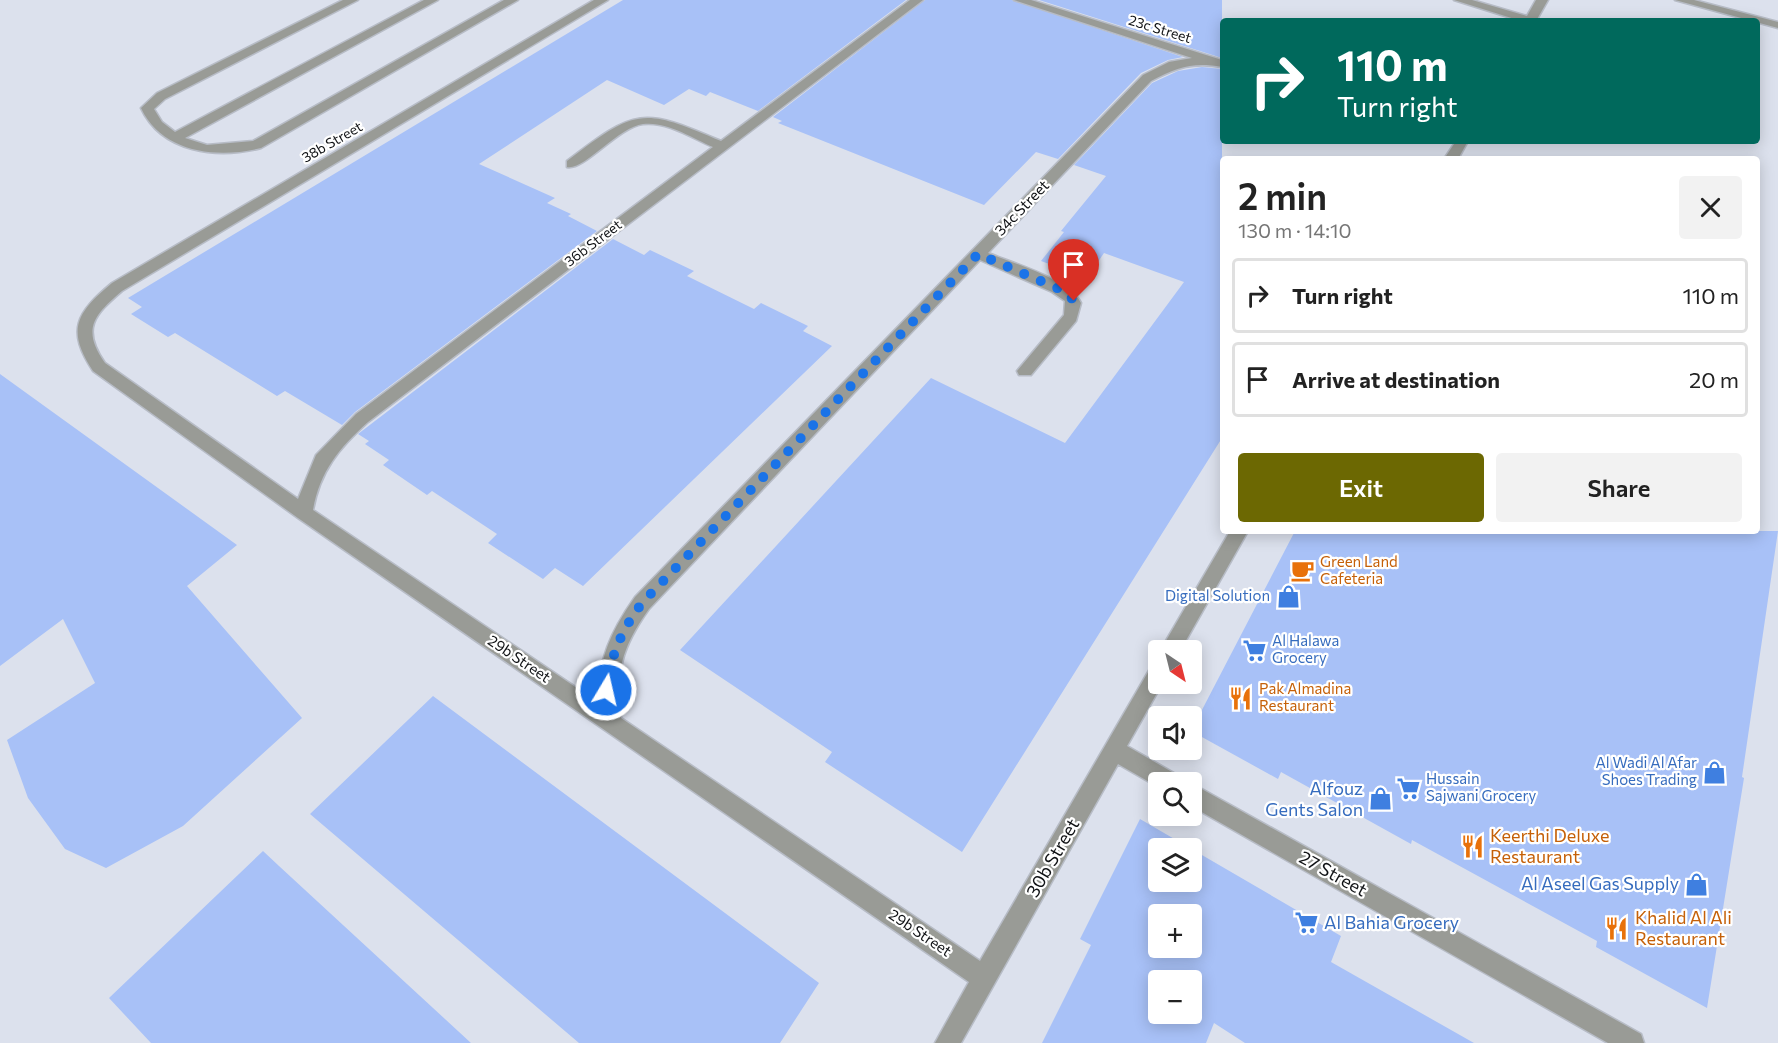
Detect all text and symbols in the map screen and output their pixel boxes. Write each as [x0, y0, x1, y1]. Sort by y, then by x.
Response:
street label: 23c Street [1127, 11, 1194, 46]
text: 110 m [1337, 38, 1448, 90]
icon: right [1238, 42, 1316, 120]
text: Turn right [1337, 90, 1457, 123]
street label: 38b Street [298, 117, 365, 166]
text: 2 min [1238, 173, 1327, 217]
street label: 34c Street [990, 176, 1052, 239]
button: close [1679, 176, 1742, 239]
street label: 36b Street [561, 215, 625, 270]
text: 130 m · 14:10 [1238, 218, 1352, 242]
pin [1048, 239, 1099, 301]
icon: arrive [1057, 248, 1090, 281]
icon: right [1241, 279, 1274, 312]
text: Turn right [1292, 282, 1393, 309]
text: 110 m [1682, 282, 1739, 309]
icon: arrive [1241, 363, 1274, 396]
text: Arrive at destination [1292, 366, 1500, 393]
text: 20 m [1689, 366, 1739, 393]
button: Exit [1238, 453, 1484, 522]
button: Share [1496, 453, 1742, 522]
place label: Green Land Cafeteria [1320, 552, 1398, 587]
cafe icon: Green Land Cafeteria [1289, 558, 1315, 584]
shop icon: Digital Solution [1275, 583, 1301, 609]
place label: Digital Solution [1165, 586, 1270, 604]
street label: 29b Street [485, 631, 554, 686]
place label: Al Halawa Grocery [1272, 631, 1339, 666]
supermarket icon: Al Halawa Grocery [1241, 637, 1267, 663]
north arrow [1148, 640, 1202, 694]
map controls [1148, 640, 1202, 1024]
position arrow [574, 658, 638, 722]
place label: Pak Almadina Restaurant [1259, 679, 1351, 714]
restaurant icon: Pak Almadina Restaurant [1228, 685, 1254, 711]
button: sound [1148, 706, 1202, 760]
place label: Al Wadi Al Afar Shoes Trading [1596, 753, 1697, 788]
shop icon: Al Wadi Al Afar Shoes Trading [1702, 759, 1728, 785]
place label: Hussain Sajwani Grocery [1426, 769, 1537, 804]
button: search [1148, 772, 1202, 826]
supermarket icon: Hussain Sajwani Grocery [1395, 775, 1421, 801]
place label: Alfouz Gents Salon [1265, 777, 1363, 820]
shop icon: Alfouz Gents Salon [1368, 786, 1394, 812]
street label: 30b Street [1021, 814, 1083, 901]
place label: Keerthi Deluxe Restaurant [1490, 824, 1609, 867]
restaurant icon: Keerthi Deluxe Restaurant [1459, 833, 1485, 859]
button: layers [1148, 838, 1202, 892]
street label: 27 Street [1296, 846, 1371, 901]
shop icon: Al Aseel Gas Supply [1684, 871, 1710, 897]
place label: Al Aseel Gas Supply [1521, 872, 1679, 894]
button: + [1148, 904, 1202, 958]
street label: 29b Street [886, 905, 955, 960]
place label: Khalid Al Ali Restaurant [1635, 906, 1732, 949]
supermarket icon: Al Bahia Grocery [1293, 910, 1319, 936]
place label: Al Bahia Grocery [1324, 911, 1459, 933]
restaurant icon: Khalid Al Ali Restaurant [1604, 915, 1630, 941]
button: − [1148, 970, 1202, 1024]

